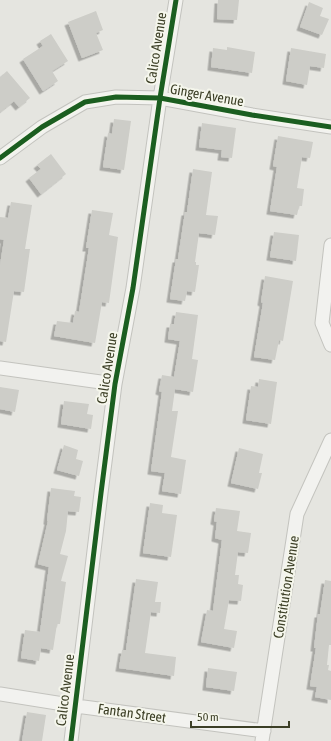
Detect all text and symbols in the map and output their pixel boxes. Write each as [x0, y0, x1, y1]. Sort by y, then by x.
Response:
street label: Calico Avenue [142, 11, 170, 85]
street label: Ginger Avenue [169, 81, 245, 109]
street label: Calico Avenue [93, 331, 121, 405]
street label: Constitution Avenue [270, 534, 302, 640]
street label: Calico Avenue [53, 653, 77, 727]
street label: Fantan Street [97, 700, 167, 726]
scale bar [191, 703, 289, 729]
text: 50 m [197, 710, 219, 724]

